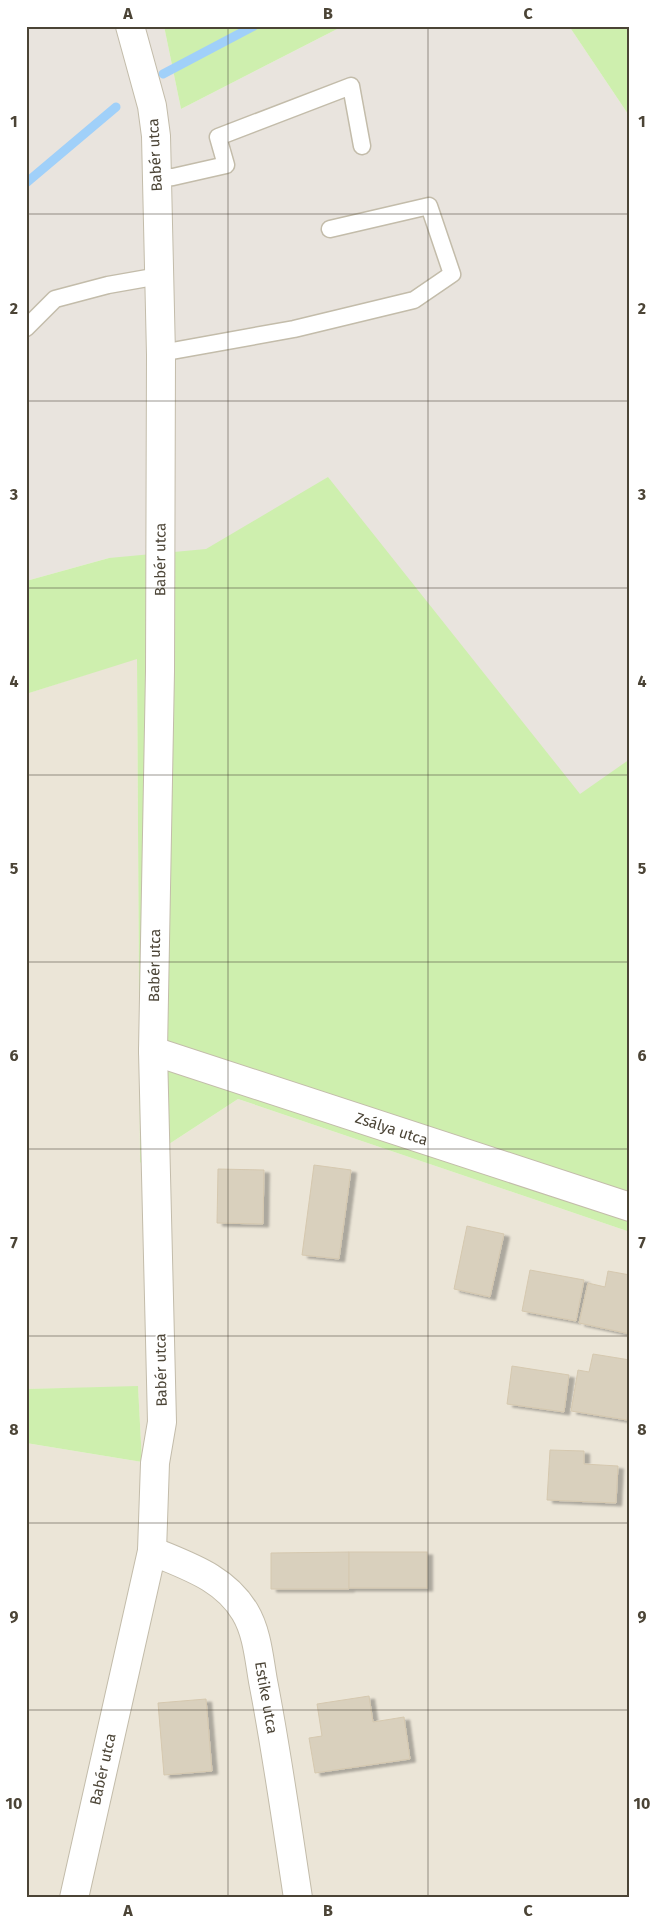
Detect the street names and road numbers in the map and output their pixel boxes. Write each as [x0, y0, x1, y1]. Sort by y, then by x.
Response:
street label: Babér utca [144, 118, 166, 192]
street label: Babér utca [151, 523, 169, 596]
street label: Babér utca [145, 929, 164, 1002]
street label: Zsálya utca [353, 1109, 430, 1149]
street label: Babér utca [151, 1333, 171, 1407]
street label: Estike utca [251, 1660, 281, 1735]
street label: Babér utca [86, 1731, 120, 1807]

